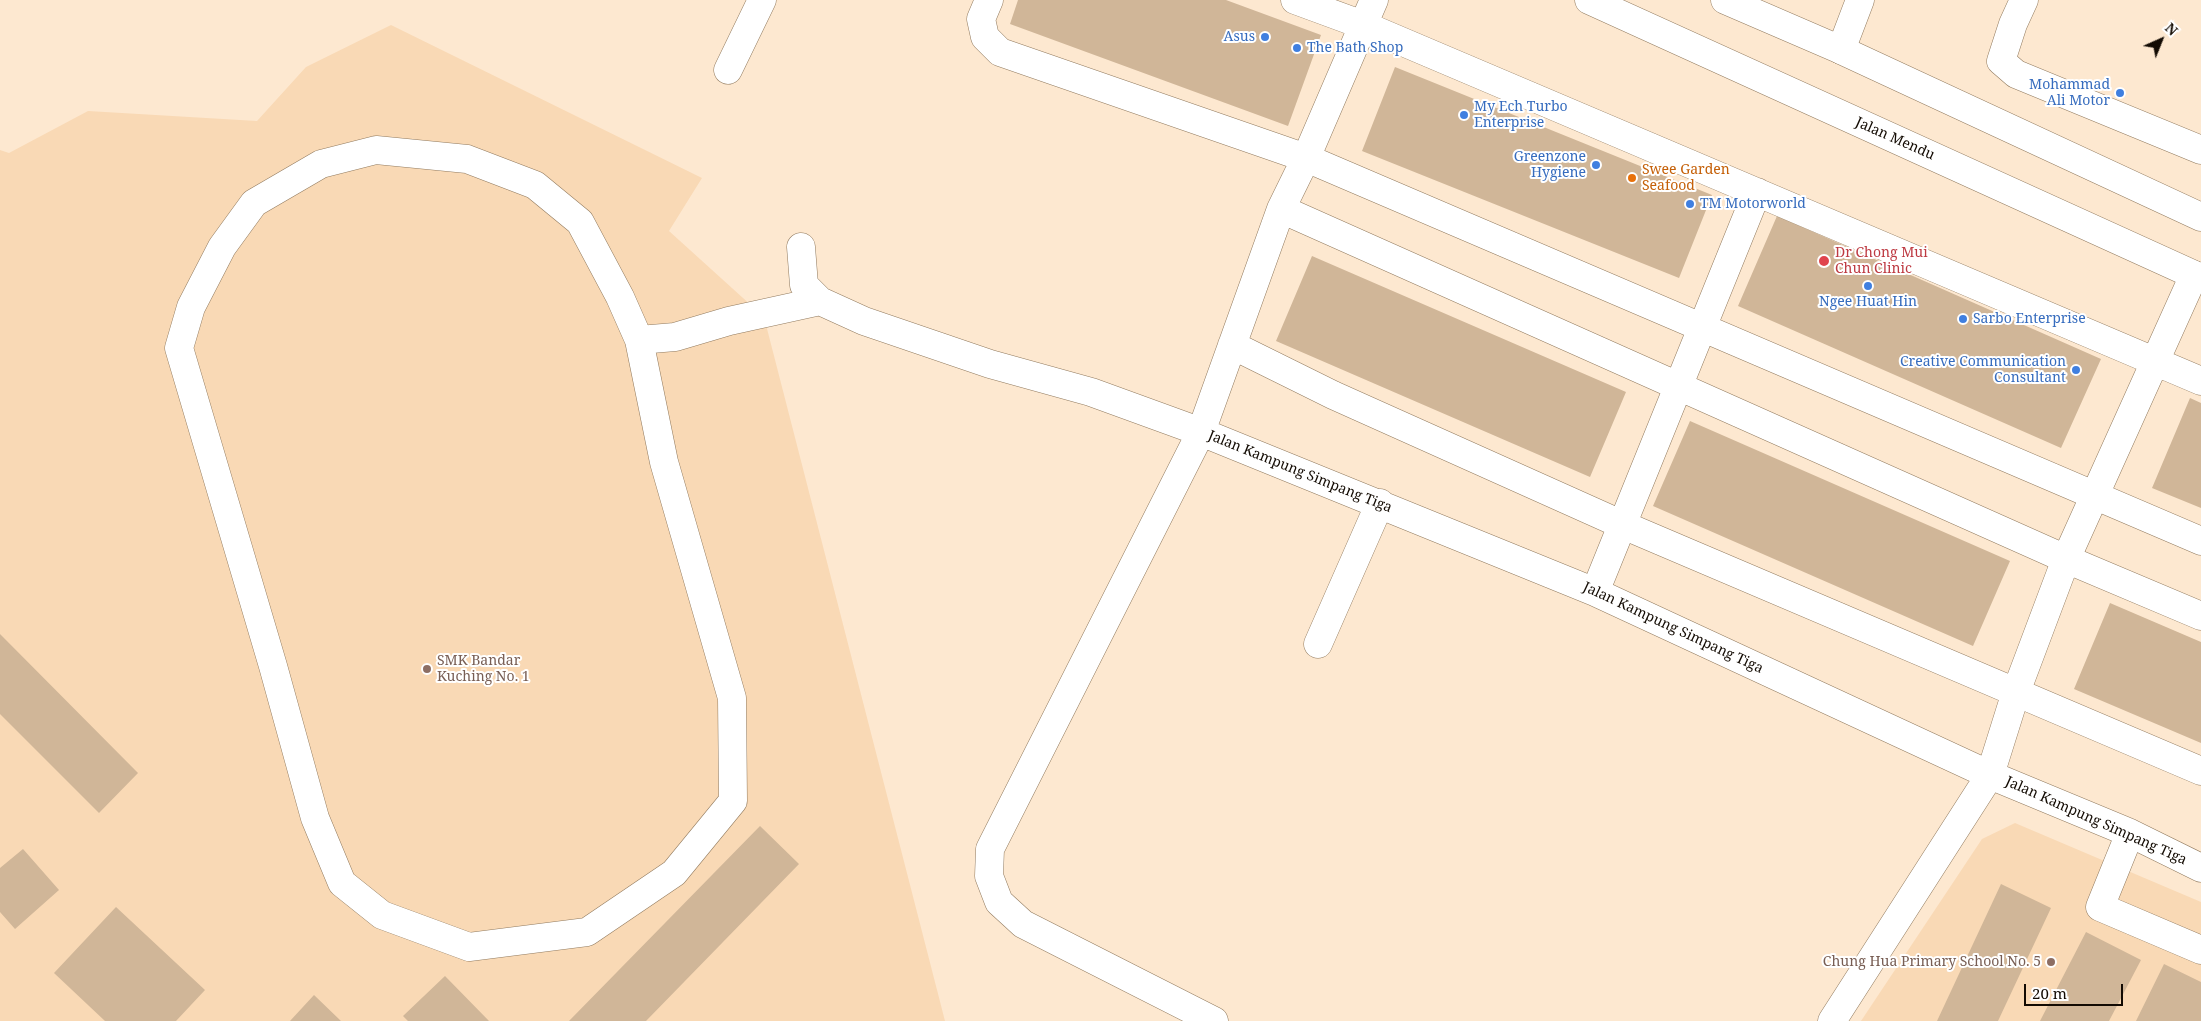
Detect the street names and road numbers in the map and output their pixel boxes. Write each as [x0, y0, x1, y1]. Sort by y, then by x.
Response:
street label: Jalan Mendu [1853, 114, 1937, 164]
street label: Jalan Kampung Simpang Tiga [1206, 427, 1394, 517]
street label: Jalan Kampung Simpang Tiga [1580, 579, 1766, 677]
street label: Jalan Kampung Simpang Tiga [2003, 773, 2189, 869]

